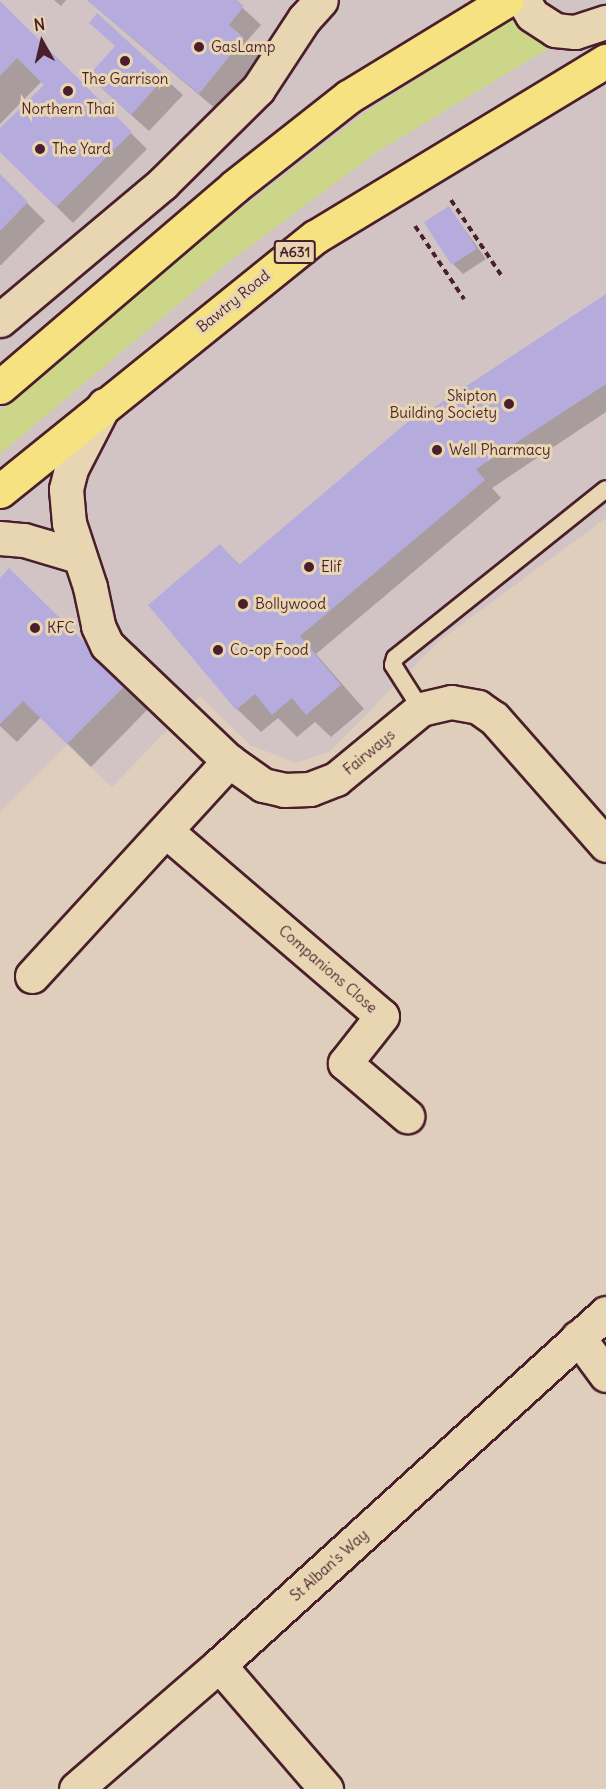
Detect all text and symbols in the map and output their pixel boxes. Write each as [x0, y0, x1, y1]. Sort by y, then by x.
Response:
north arrow [12, 12, 72, 72]
text: N [33, 14, 46, 35]
place label: GasLamp [211, 38, 275, 56]
marker: GasLamp [192, 40, 206, 54]
marker: The Garrison [118, 54, 132, 68]
place label: The Garrison [81, 70, 169, 88]
marker: Northern Thai [61, 84, 75, 98]
place label: Northern Thai [21, 100, 115, 118]
place label: The Yard [52, 140, 111, 158]
marker: The Yard [33, 142, 47, 156]
road number: A631 [272, 241, 318, 263]
street label: Bawtry Road [193, 266, 273, 336]
place label: Skipton Building Society [389, 386, 497, 421]
marker: Skipton Building Society [502, 397, 516, 411]
place label: Well Pharmacy [449, 441, 551, 459]
marker: Well Pharmacy [430, 443, 444, 457]
place label: Elif [321, 558, 341, 576]
marker: Elif [302, 560, 316, 574]
place label: Bollywood [255, 595, 326, 613]
marker: Bollywood [236, 597, 250, 611]
place label: KFC [47, 619, 74, 637]
marker: KFC [28, 621, 42, 635]
place label: Co-op Food [230, 641, 309, 659]
marker: Co-op Food [211, 643, 225, 657]
street label: Fairways [340, 725, 398, 779]
street label: Companions Close [275, 921, 381, 1017]
street label: St Alban's Way [286, 1525, 372, 1605]

